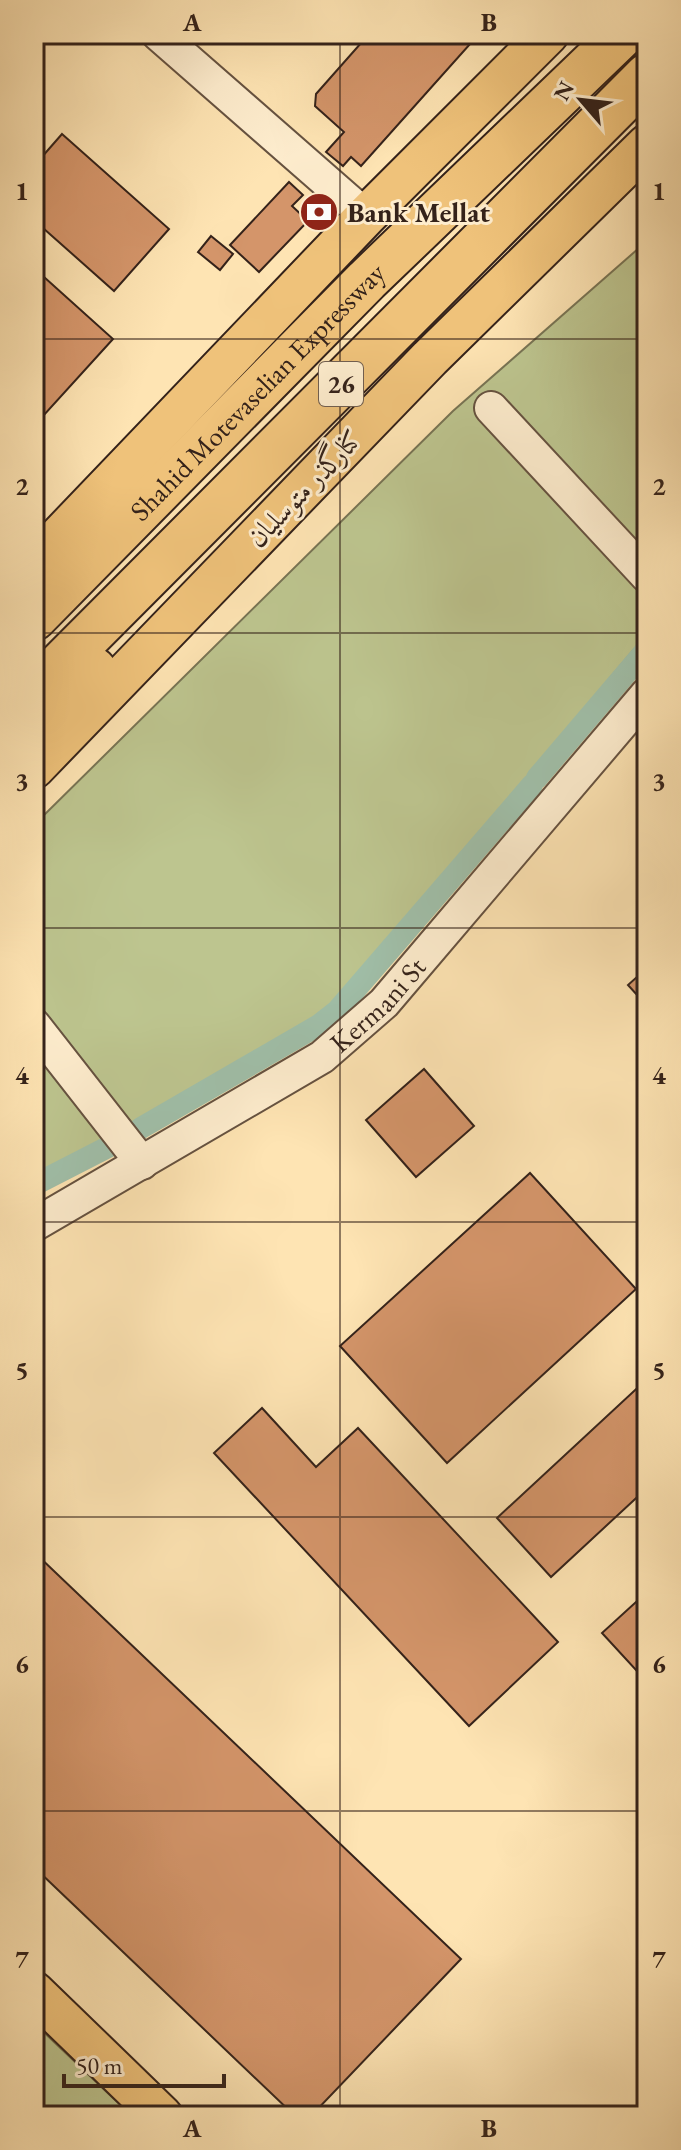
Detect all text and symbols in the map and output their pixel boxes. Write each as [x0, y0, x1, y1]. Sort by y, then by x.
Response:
text: A [182, 5, 202, 39]
text: B [481, 5, 497, 39]
north arrow [541, 60, 621, 140]
text: N [547, 76, 581, 106]
text: 1 [15, 174, 29, 208]
text: 1 [652, 174, 666, 208]
bank icon: Bank Mellat [298, 191, 340, 233]
place label: Bank Mellat [347, 194, 491, 230]
street label: Shahid Motevaselian Expressway [122, 254, 393, 528]
road number: 26 [319, 362, 363, 406]
street label: کنارگذر متوسلیان [238, 421, 369, 555]
text: 2 [15, 469, 29, 503]
text: 2 [652, 469, 666, 503]
text: 3 [15, 764, 29, 798]
text: 3 [652, 764, 666, 798]
street label: Kermani St [322, 949, 434, 1060]
text: 4 [15, 1058, 29, 1092]
text: 4 [652, 1058, 666, 1092]
text: 5 [15, 1353, 29, 1387]
text: 5 [652, 1353, 666, 1387]
text: 6 [15, 1647, 29, 1681]
text: 6 [652, 1647, 666, 1681]
text: 7 [15, 1942, 29, 1976]
text: 7 [652, 1942, 666, 1976]
scale bar [64, 2038, 224, 2088]
text: 50 m [76, 2050, 123, 2081]
text: A [182, 2111, 202, 2145]
text: B [481, 2111, 497, 2145]

